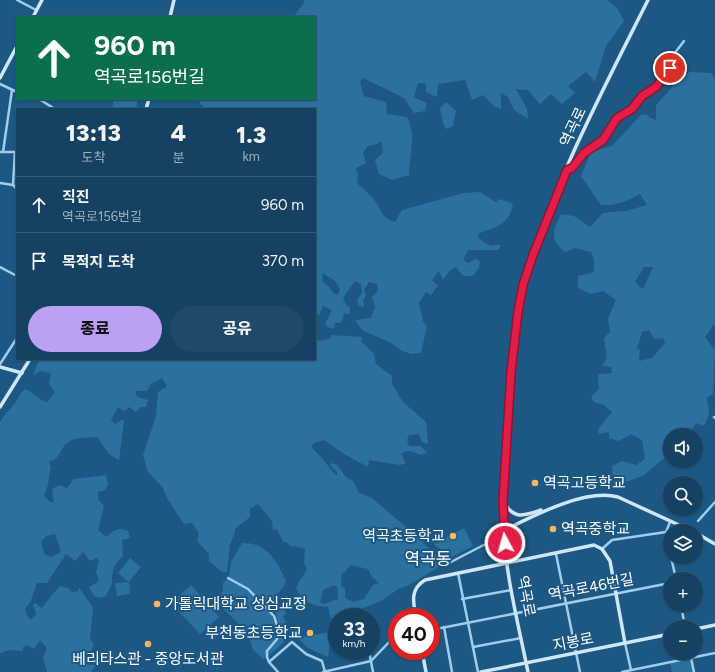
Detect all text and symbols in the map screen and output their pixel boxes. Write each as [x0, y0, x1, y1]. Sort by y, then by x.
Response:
text: 960 m [94, 28, 176, 62]
icon: ahead [28, 32, 80, 84]
pin [653, 51, 687, 85]
icon: arrive [659, 57, 681, 79]
text: 역곡로156번길 [94, 66, 205, 88]
street label: 역곡로 [556, 104, 590, 150]
text: 13:13 [66, 118, 121, 147]
text: 4 [171, 118, 186, 147]
text: 1.3 [236, 120, 266, 149]
text: km [242, 149, 260, 164]
text: 도착 [81, 150, 105, 165]
text: 분 [173, 150, 185, 165]
text: 직진 [62, 188, 90, 206]
icon: ahead [28, 194, 50, 216]
text: 960 m [261, 196, 304, 214]
text: 역곡로156번길 [62, 209, 142, 224]
icon: arrive [28, 250, 50, 272]
text: 370 m [262, 252, 304, 270]
text: 목적지 도착 [62, 253, 135, 271]
button: 종료 [28, 306, 162, 352]
button: 공유 [170, 306, 304, 352]
map controls [663, 428, 703, 660]
button: sound [663, 428, 703, 468]
place label: 역곡고등학교 [543, 474, 626, 492]
button: search [663, 476, 703, 516]
marker: 역곡고등학교 [530, 478, 540, 488]
place label: 역곡중학교 [561, 520, 630, 538]
position arrow [484, 522, 526, 564]
marker: 역곡중학교 [548, 524, 558, 534]
button: layers [663, 524, 703, 564]
place label: 역곡초등학교 [362, 527, 445, 545]
marker: 역곡초등학교 [448, 531, 458, 541]
district label: 역곡동 [405, 549, 451, 569]
street label: 역곡로46번길 [547, 570, 635, 604]
button: + [663, 572, 703, 612]
street label: 역곡로 [513, 574, 539, 618]
place label: 가톨릭대학교 성심교정 [165, 595, 307, 613]
marker: 가톨릭대학교 성심교정 [152, 599, 162, 609]
speed limit sign: 40 [388, 608, 440, 660]
text: 33 [343, 617, 365, 641]
button: − [663, 620, 703, 660]
place label: 부천동초등학교 [205, 624, 302, 642]
marker: 부천동초등학교 [305, 628, 315, 638]
street label: 지봉로 [551, 629, 595, 655]
text: km/h [343, 637, 365, 650]
marker: 베리타스관 - 중앙도서관 [143, 639, 153, 649]
place label: 베리타스관 - 중앙도서관 [72, 650, 224, 668]

